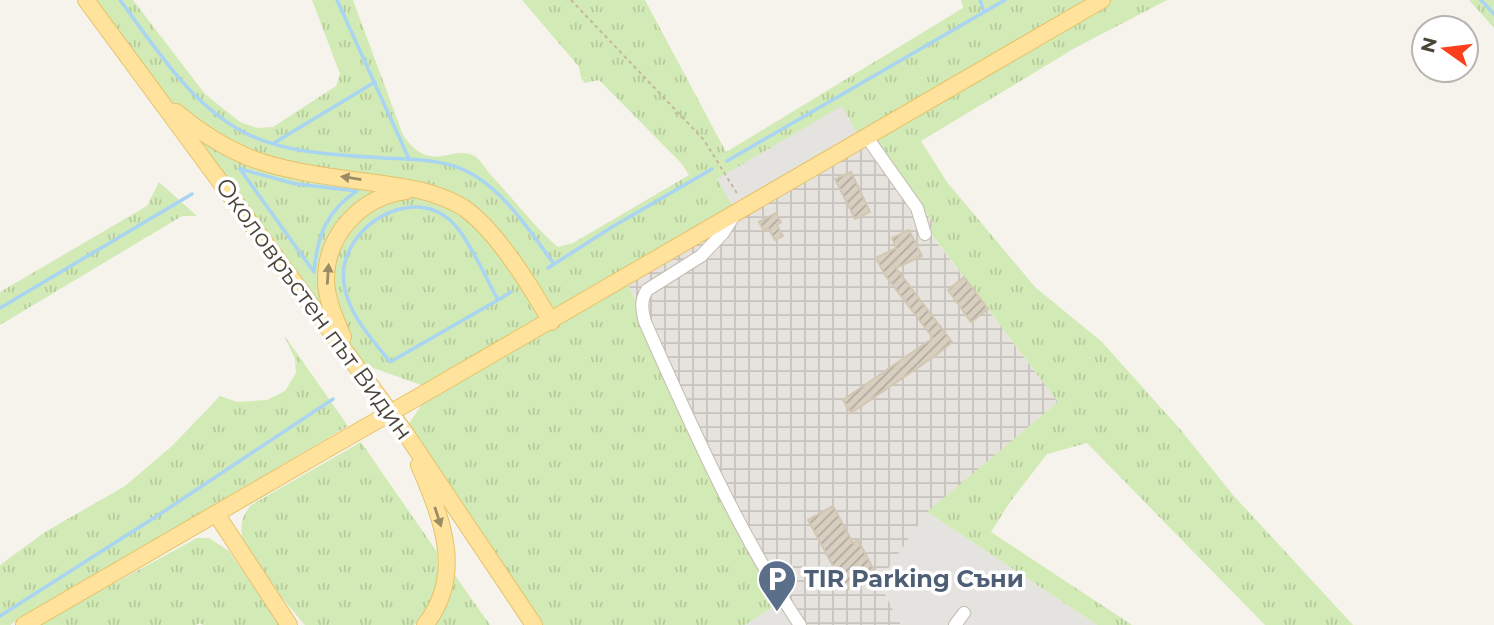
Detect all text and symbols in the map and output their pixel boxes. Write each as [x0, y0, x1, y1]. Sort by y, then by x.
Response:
north arrow [1410, 14, 1480, 84]
text: N [1416, 35, 1442, 55]
street label: Околовръстен път Видин [210, 172, 419, 445]
one-way arrow [340, 172, 362, 183]
one-way arrow [322, 262, 333, 284]
one-way arrow [434, 507, 444, 528]
parking icon: TIR Parking Съни [756, 558, 798, 613]
place label: TIR Parking Съни [804, 564, 1024, 593]

